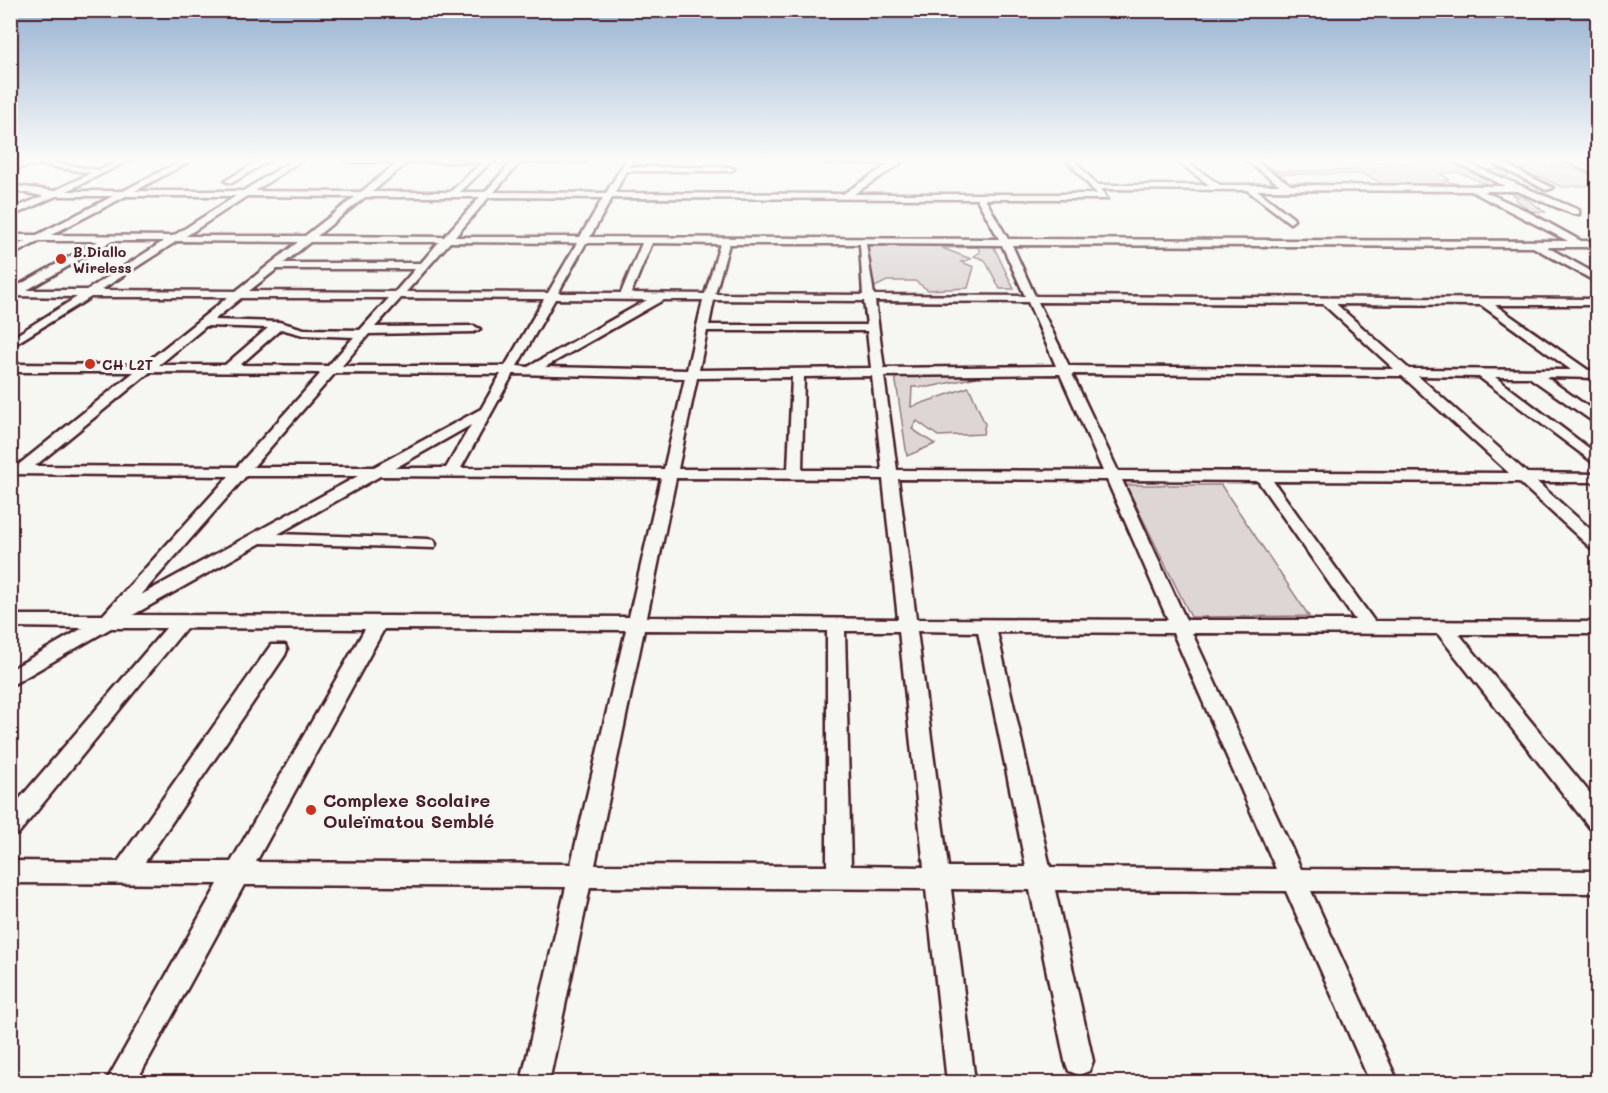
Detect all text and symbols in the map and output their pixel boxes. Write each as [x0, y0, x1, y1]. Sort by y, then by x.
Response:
place label: B.Diallo Wireless [73, 242, 132, 277]
marker: B.Diallo Wireless [54, 252, 68, 266]
place label: CH L2T [102, 355, 153, 374]
marker: CH L2T [83, 357, 97, 371]
place label: Complexe Scolaire Ouleïmatou Semblé [323, 788, 494, 833]
marker: Complexe Scolaire Ouleïmatou Semblé [304, 803, 318, 817]

